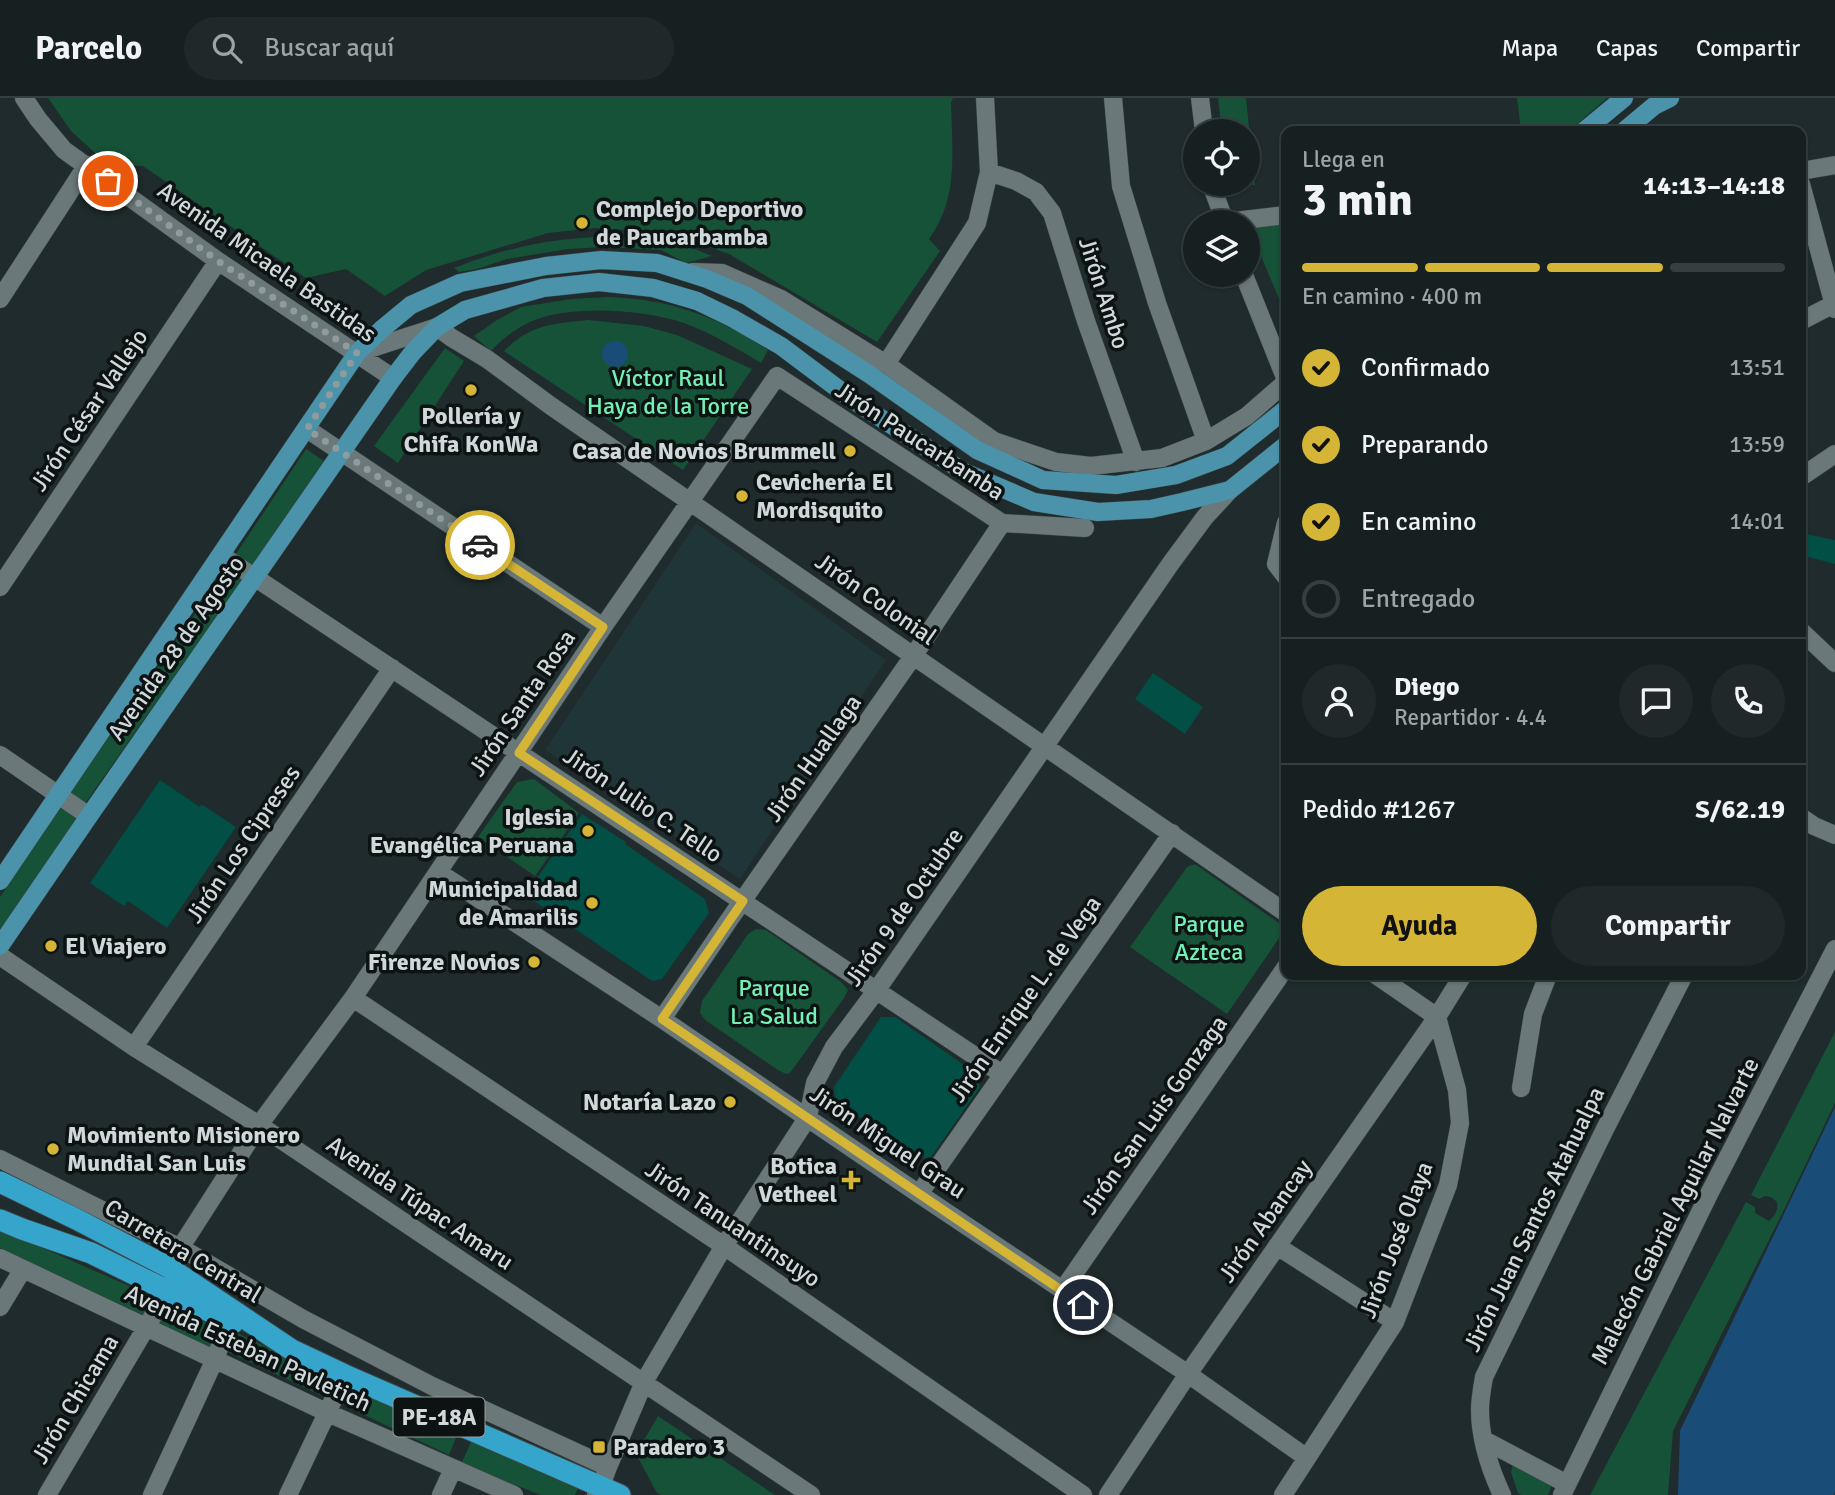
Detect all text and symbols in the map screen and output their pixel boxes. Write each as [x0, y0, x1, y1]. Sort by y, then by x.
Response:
search box [184, 17, 674, 80]
text: Parcelo [35, 28, 142, 69]
icon: search [208, 29, 246, 67]
text: Buscar aquí [264, 32, 394, 64]
text: Mapa [1502, 33, 1558, 63]
text: Capas [1596, 33, 1658, 63]
text: Compartir [1696, 33, 1800, 63]
map controls [1183, 119, 1260, 287]
button: locate [1183, 119, 1260, 196]
text: Llega en [1302, 145, 1385, 174]
pin [78, 151, 138, 211]
icon: bag [89, 162, 127, 200]
text: 14:13–14:18 [1643, 170, 1785, 202]
text: 3 min [1302, 172, 1413, 228]
street label: Avenida Micaela Bastidas [152, 175, 382, 349]
place label: Complejo Deportivo de Paucarbamba [596, 194, 803, 252]
button: layers [1183, 210, 1260, 287]
marker: Complejo Deportivo de Paucarbamba [574, 215, 590, 231]
street label: Jirón Ambo [1072, 233, 1136, 353]
text: En camino · 400 m [1302, 282, 1482, 311]
street label: Jirón César Vallejo [24, 323, 154, 497]
icon: check [1302, 349, 1340, 387]
text: Confirmado [1361, 352, 1490, 384]
text: 13:51 [1729, 353, 1785, 382]
park label: Víctor Raul Haya de la Torre [587, 363, 749, 421]
street label: Jirón Paucarbamba [830, 375, 1010, 507]
marker: Pollería y Chifa KonWa [463, 382, 479, 398]
place label: Pollería y Chifa KonWa [404, 401, 538, 459]
icon: check [1302, 426, 1340, 464]
text: Preparando [1361, 429, 1488, 461]
text: 13:59 [1729, 430, 1785, 459]
place label: Casa de Novios Brummell [572, 436, 836, 466]
marker: Casa de Novios Brummell [842, 443, 858, 459]
place label: Cevichería El Mordisquito [756, 467, 893, 525]
marker: Cevichería El Mordisquito [734, 488, 750, 504]
icon: check [1302, 503, 1340, 541]
text: En camino [1361, 506, 1477, 538]
text: 14:01 [1729, 507, 1785, 536]
courier [445, 510, 515, 580]
icon: car [461, 526, 499, 564]
street label: Jirón Colonial [809, 546, 943, 652]
street label: Avenida 28 de Agosto [101, 550, 251, 746]
text: Entregado [1361, 583, 1475, 615]
street label: Jirón Santa Rosa [462, 624, 582, 782]
button: person [1302, 664, 1376, 738]
button: chat [1619, 664, 1693, 738]
button: phone [1711, 664, 1785, 738]
text: Diego [1394, 671, 1460, 703]
street label: Jirón Huallaga [758, 688, 868, 828]
text: Repartidor · 4.4 [1394, 703, 1547, 732]
street label: Jirón Julio C. Tello [558, 741, 728, 869]
street label: Jirón Los Cipreses [179, 759, 307, 929]
text: Pedido #1267 [1302, 794, 1456, 826]
text: S/62.19 [1695, 794, 1785, 826]
place label: Iglesia Evangélica Peruana [370, 802, 574, 860]
street label: Jirón 9 de Octubre [838, 822, 970, 992]
marker: Iglesia Evangélica Peruana [580, 823, 596, 839]
place label: Municipalidad de Amarilis [428, 874, 578, 932]
button: Ayuda [1302, 886, 1537, 966]
button: Compartir [1551, 886, 1785, 966]
street label: Jirón Enrique L. de Vega [942, 890, 1108, 1108]
marker: Municipalidad de Amarilis [584, 895, 600, 911]
park label: Parque Azteca [1173, 909, 1245, 967]
place label: El Viajero [65, 931, 167, 961]
marker: El Viajero [43, 938, 59, 954]
place label: Firenze Novios [368, 947, 520, 977]
marker: Firenze Novios [526, 954, 542, 970]
park label: Parque La Salud [730, 973, 818, 1031]
street label: Jirón San Luis Gonzaga [1074, 1010, 1234, 1220]
street label: Malecón Gabriel Aguilar Nalvarte [1584, 1052, 1766, 1370]
street label: Jirón Miguel Grau [804, 1079, 972, 1205]
street label: Jirón Juan Santos Atahualpa [1457, 1082, 1611, 1356]
place label: Notaría Lazo [583, 1087, 716, 1117]
marker: Notaría Lazo [722, 1094, 738, 1110]
place label: Movimiento Misionero Mundial San Luis [67, 1120, 300, 1178]
street label: Avenida Túpac Amaru [321, 1129, 519, 1277]
marker: Movimiento Misionero Mundial San Luis [45, 1141, 61, 1157]
place label: Botica Vetheel [758, 1151, 837, 1209]
street label: Jirón Tanuantinsuyo [639, 1154, 827, 1294]
street label: Jirón Abancay [1212, 1154, 1318, 1288]
street label: Jirón José Olaya [1352, 1157, 1440, 1323]
marker: Botica Vetheel [843, 1172, 859, 1188]
street label: Carretera Central [99, 1192, 267, 1310]
pin [1053, 1275, 1113, 1335]
street label: Avenida Esteban Pavletich [120, 1278, 376, 1418]
icon: home [1064, 1286, 1102, 1324]
street label: Jirón Chicama [25, 1329, 125, 1469]
road number: PE-18A [394, 1398, 485, 1436]
place label: Paradero 3 [613, 1432, 725, 1462]
marker: Paradero 3 [591, 1439, 607, 1455]

